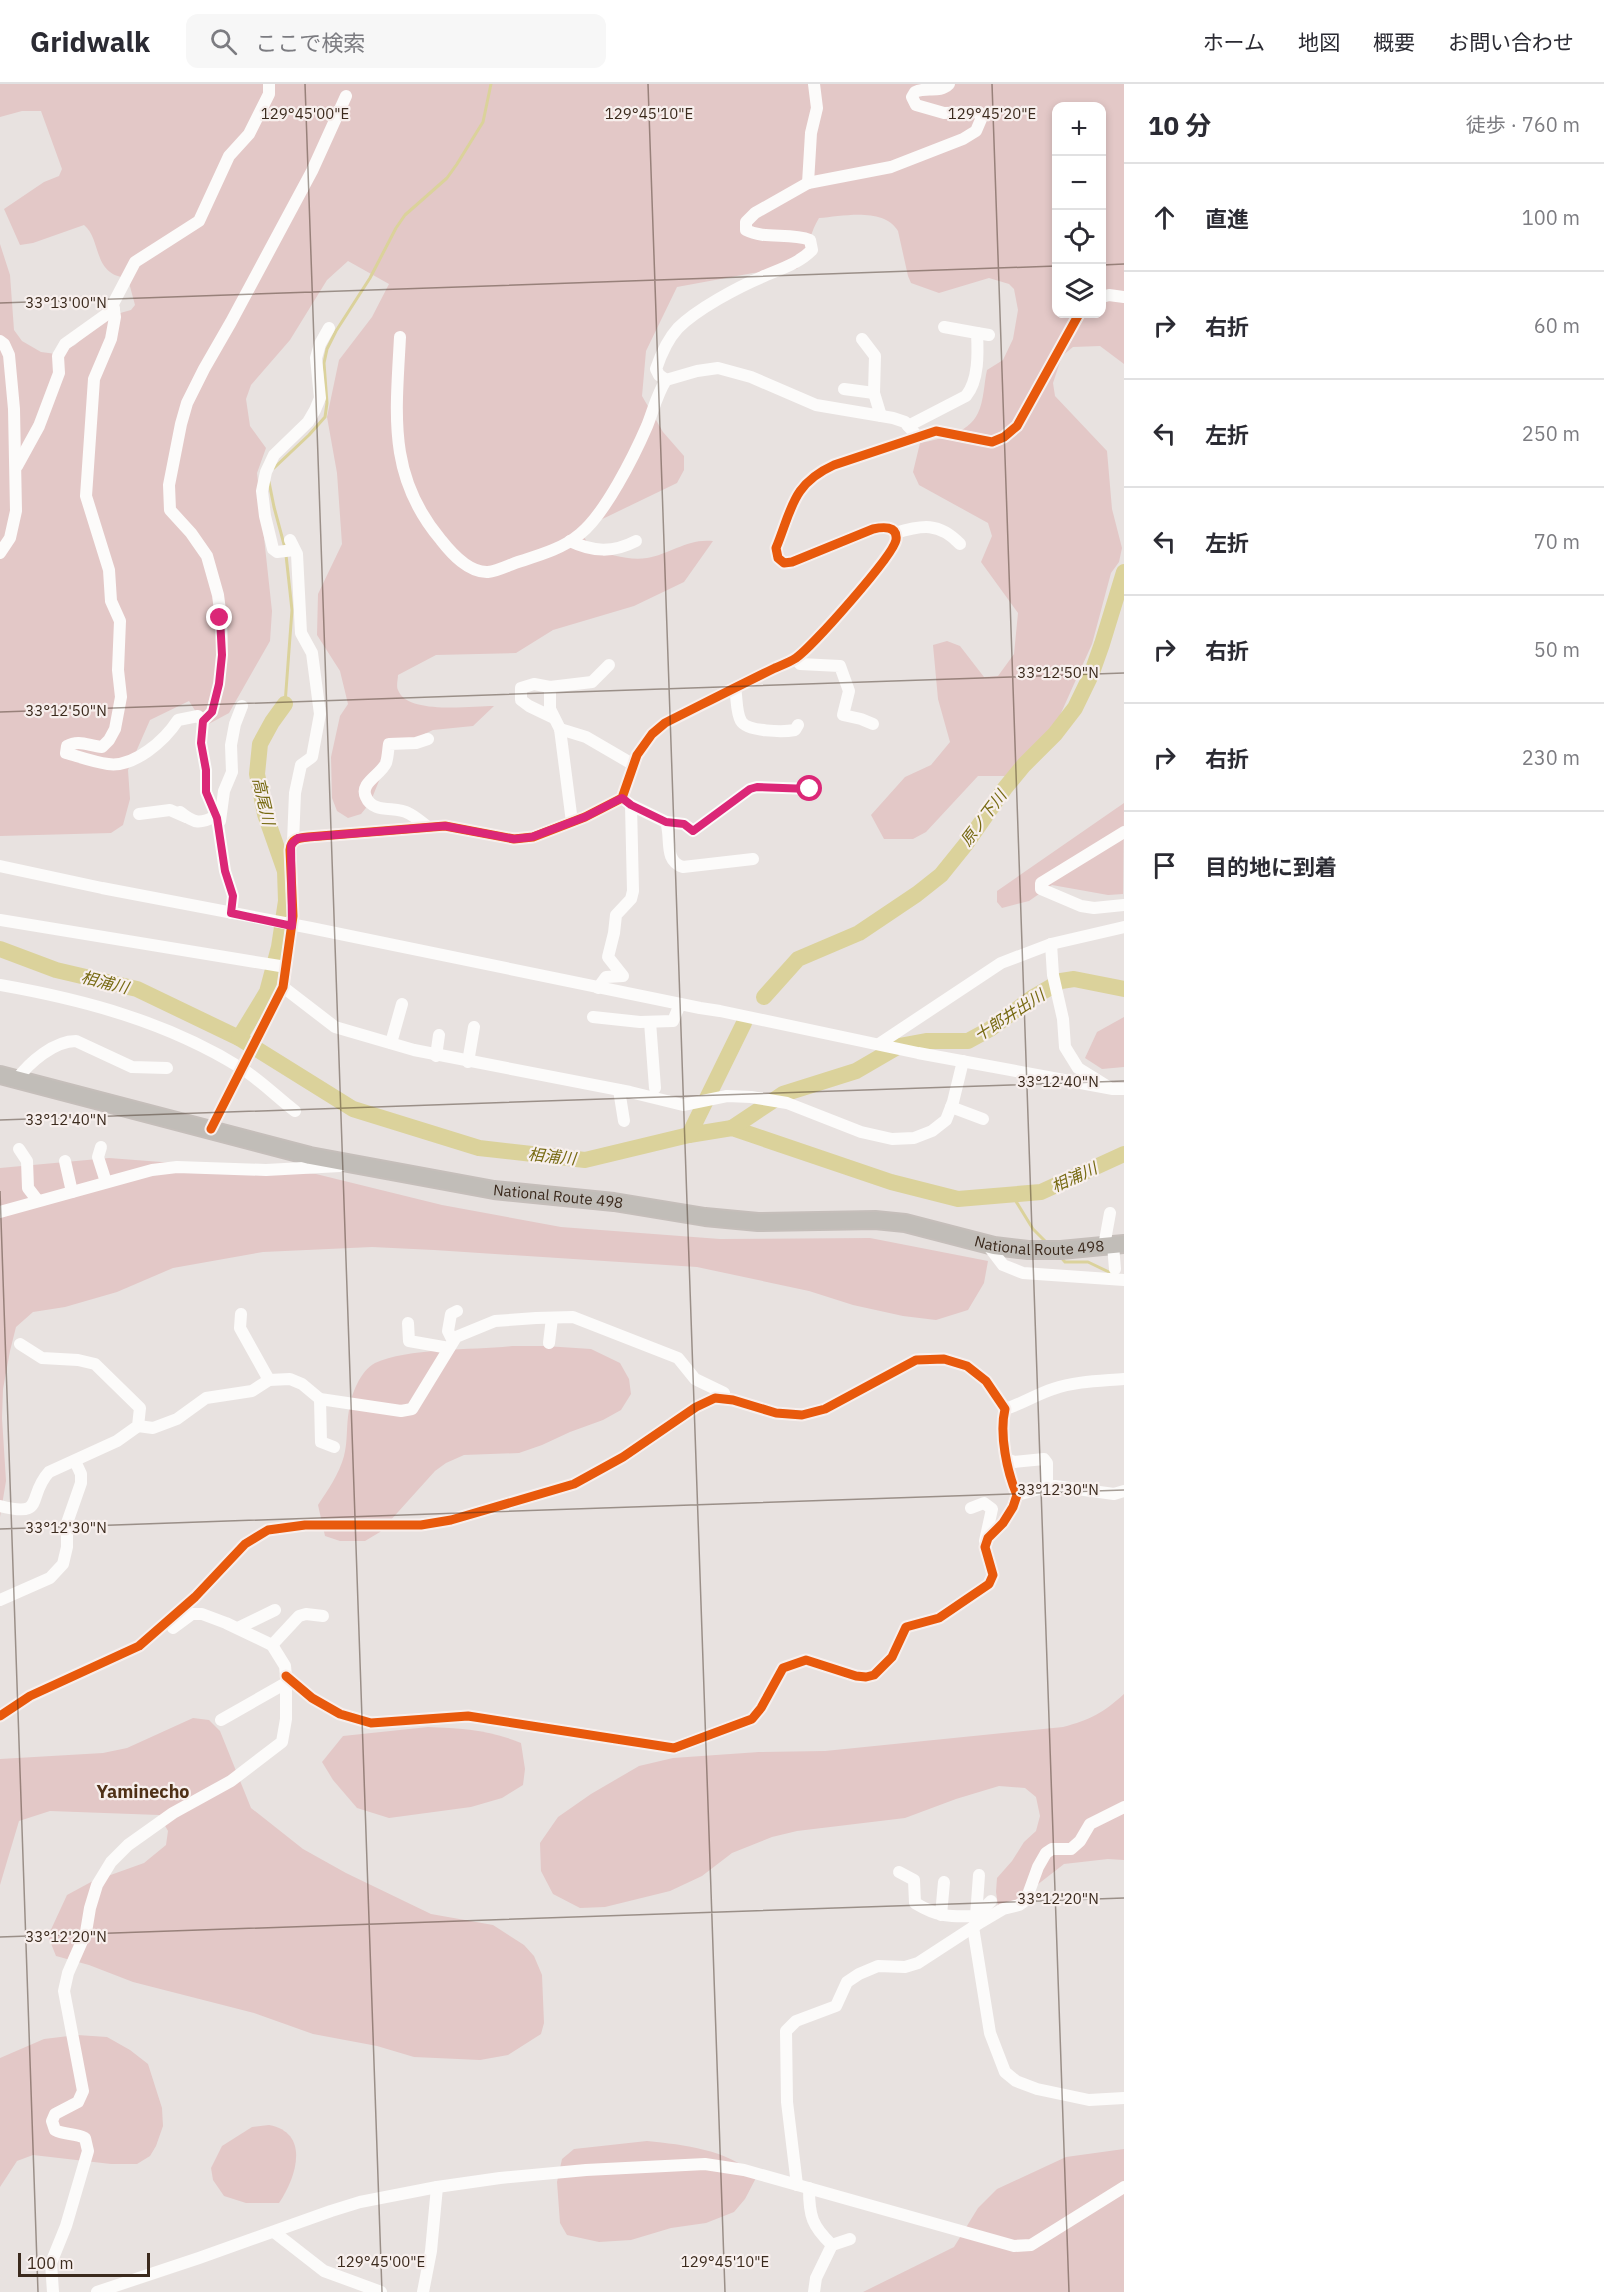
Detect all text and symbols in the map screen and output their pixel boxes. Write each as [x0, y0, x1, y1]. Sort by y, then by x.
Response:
search box [186, 14, 606, 68]
text: Gridwalk [30, 23, 150, 60]
icon: search [207, 25, 240, 58]
text: ここで検索 [255, 28, 365, 57]
text: ホーム [1203, 28, 1265, 56]
text: 地図 [1298, 28, 1340, 56]
text: 概要 [1373, 28, 1415, 56]
text: お問い合わせ [1448, 28, 1574, 56]
map controls [1052, 102, 1106, 318]
button: + [1052, 102, 1106, 156]
text: 129°45'00"E [261, 104, 349, 123]
text: 129°45'10"E [605, 104, 693, 123]
text: 129°45'20"E [948, 104, 1036, 123]
text: 10 分 [1148, 108, 1211, 142]
text: 徒歩 · 760 m [1466, 111, 1580, 138]
button: − [1052, 156, 1106, 210]
icon: ahead [1148, 201, 1181, 234]
text: 直進 [1205, 204, 1249, 233]
text: 100 m [1522, 204, 1580, 231]
button: locate [1052, 210, 1106, 264]
button: layers [1052, 264, 1106, 318]
text: 33°13'00"N [25, 293, 107, 312]
icon: right [1148, 309, 1181, 342]
text: 右折 [1205, 312, 1249, 341]
text: 60 m [1534, 312, 1580, 339]
icon: left [1148, 417, 1181, 450]
text: 左折 [1205, 420, 1249, 449]
text: 250 m [1522, 420, 1580, 447]
icon: left [1148, 525, 1181, 558]
text: 左折 [1205, 528, 1249, 557]
text: 70 m [1534, 528, 1580, 555]
route end [206, 604, 232, 630]
icon: right [1148, 633, 1181, 666]
text: 右折 [1205, 636, 1249, 665]
text: 50 m [1534, 636, 1580, 663]
text: 33°12'50"N [1017, 663, 1099, 682]
text: 33°12'50"N [25, 701, 107, 720]
icon: right [1148, 741, 1181, 774]
text: 右折 [1205, 744, 1249, 773]
text: 230 m [1522, 744, 1580, 771]
water label: 高尾川 [249, 775, 280, 829]
route start [796, 775, 822, 801]
water label: 原ノ下川 [956, 785, 1011, 850]
icon: arrive [1148, 849, 1181, 882]
text: 目的地に到着 [1205, 852, 1337, 881]
water label: 相浦川 [79, 966, 133, 998]
water label: 十郎井出川 [970, 984, 1050, 1045]
text: 33°12'40"N [1017, 1072, 1099, 1091]
text: 33°12'40"N [25, 1110, 107, 1129]
water label: 相浦川 [527, 1144, 579, 1169]
water label: 相浦川 [1048, 1157, 1102, 1196]
street label: National Route 498 [492, 1180, 625, 1212]
street label: National Route 498 [972, 1231, 1105, 1259]
text: 33°12'30"N [1017, 1480, 1099, 1499]
text: 33°12'30"N [25, 1518, 107, 1537]
district label: Yaminecho [96, 1780, 190, 1803]
text: 33°12'20"N [1017, 1889, 1099, 1908]
text: 33°12'20"N [25, 1927, 107, 1946]
scale bar [18, 2250, 150, 2278]
text: 129°45'00"E [337, 2252, 425, 2271]
text: 129°45'10"E [681, 2252, 769, 2271]
text: 100 m [27, 2253, 74, 2273]

